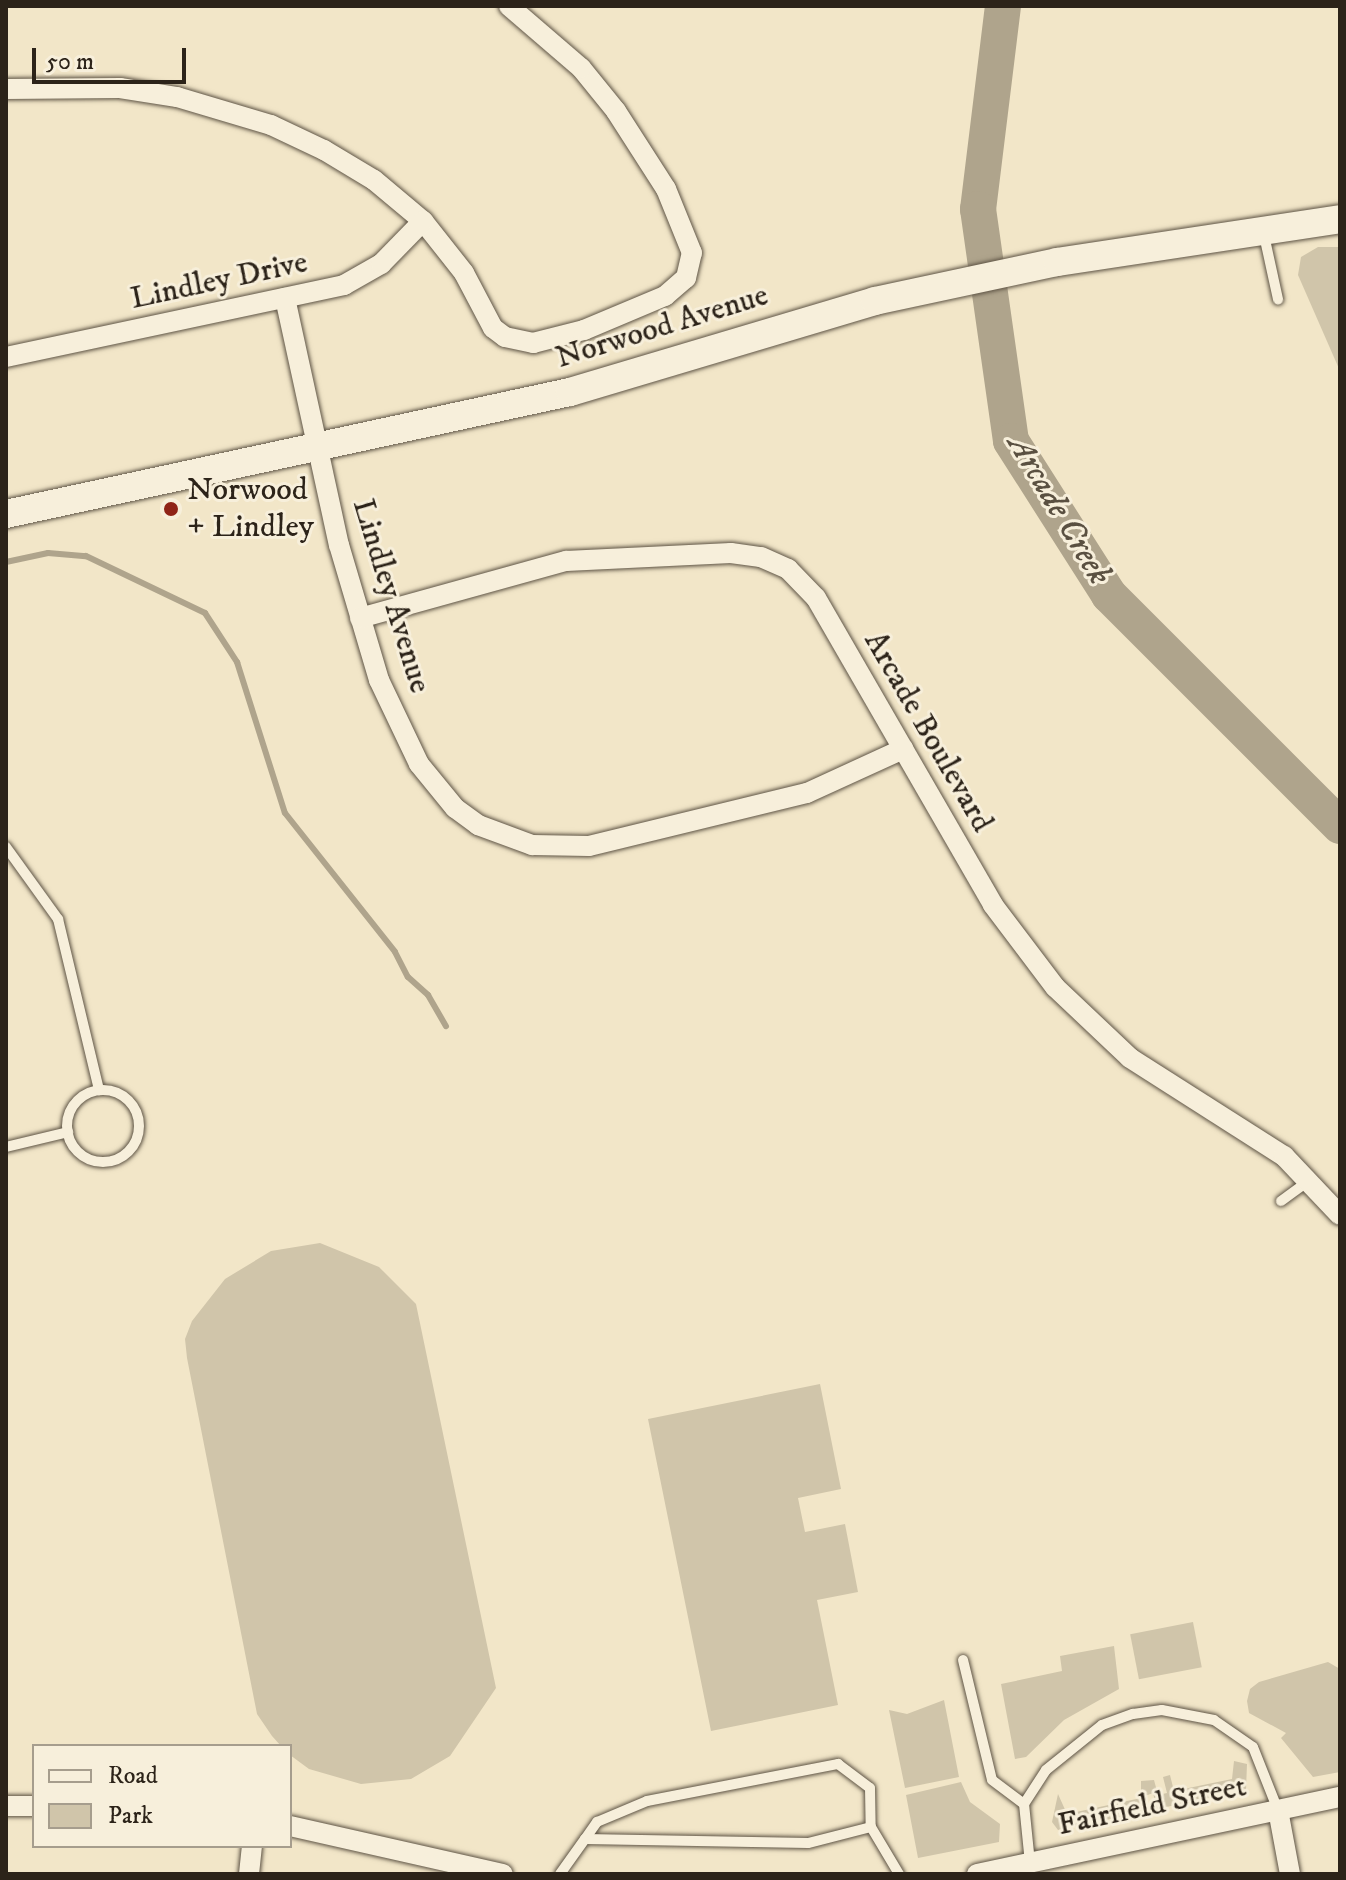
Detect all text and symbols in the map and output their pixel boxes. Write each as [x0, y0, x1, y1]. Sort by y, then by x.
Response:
scale bar [36, 32, 190, 82]
text: 50 m [46, 47, 94, 77]
street label: Lindley Drive [127, 244, 311, 318]
street label: Norwood Avenue [551, 276, 773, 378]
water label: Arcade Creek [998, 428, 1120, 592]
place label: Norwood + Lindley [187, 472, 314, 547]
street label: Lindley Avenue [343, 494, 439, 698]
marker: Norwood + Lindley [162, 500, 180, 518]
street label: Arcade Boulevard [855, 625, 1001, 839]
legend [32, 1744, 292, 1848]
text: Road [108, 1761, 158, 1791]
street label: Fairfield Street [1054, 1767, 1250, 1845]
text: Park [108, 1801, 153, 1831]

